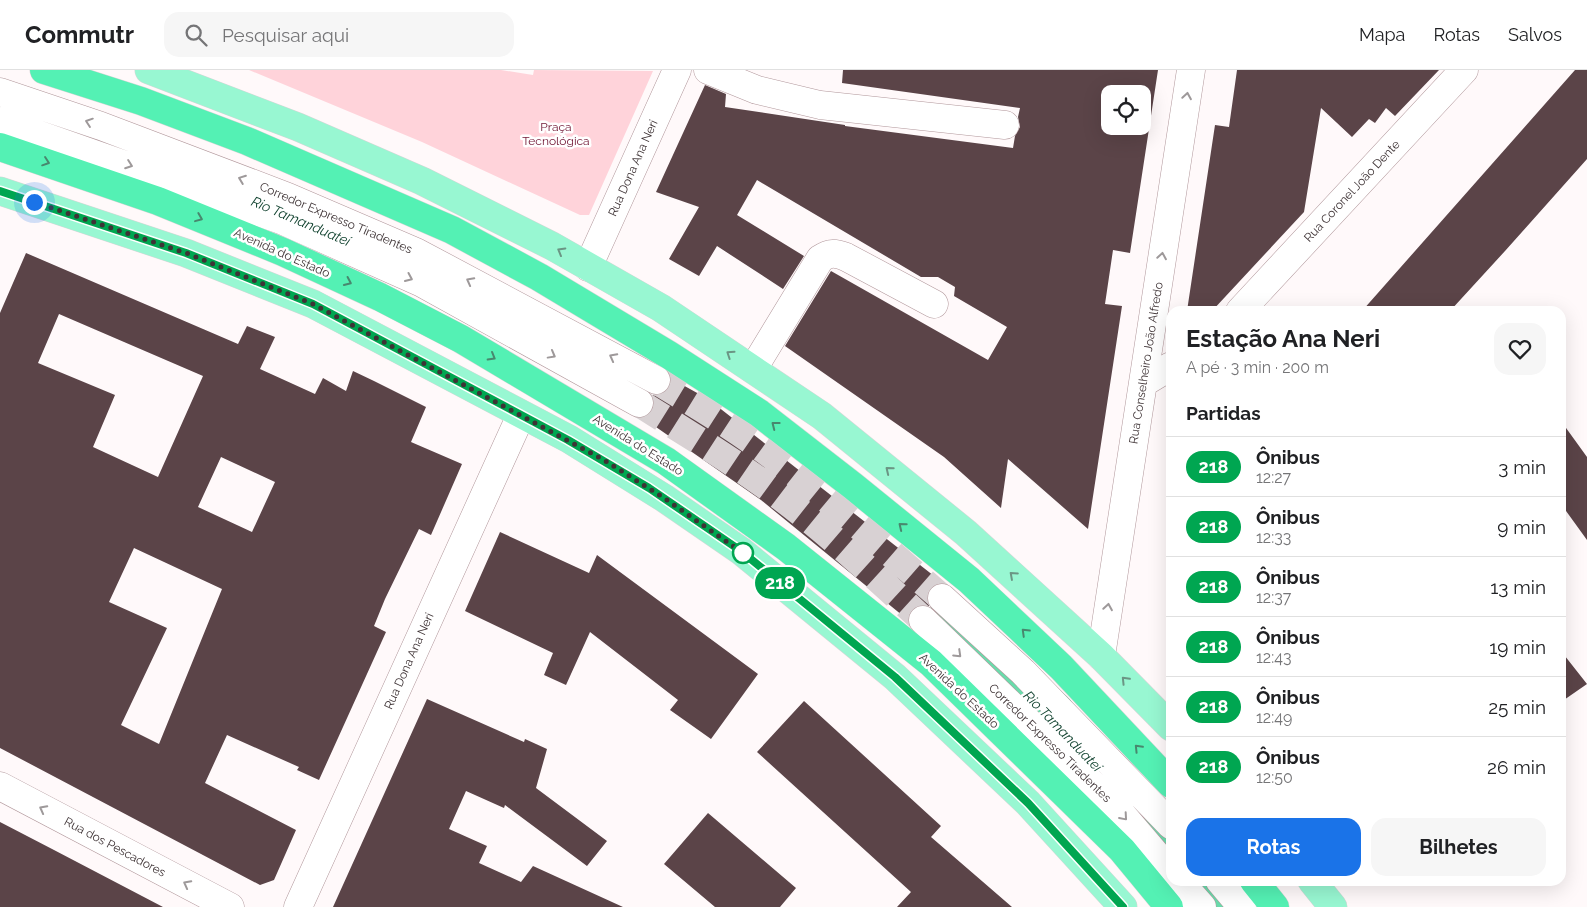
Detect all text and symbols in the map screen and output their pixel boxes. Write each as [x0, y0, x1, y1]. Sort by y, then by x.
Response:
search box [164, 12, 514, 57]
text: Commutr [25, 20, 134, 49]
icon: search [182, 21, 210, 49]
text: Pesquisar aqui [222, 24, 349, 46]
text: Mapa [1359, 24, 1405, 45]
text: Rotas [1433, 24, 1480, 45]
text: Salvos [1508, 24, 1562, 45]
map controls [1101, 85, 1151, 135]
button: locate [1101, 85, 1151, 135]
one-way arrow [1181, 91, 1192, 99]
one-way arrow [86, 118, 94, 128]
street label: Rua Dona Ana Neri [605, 118, 661, 218]
park label: Praça Tecnológica [522, 120, 590, 148]
street label: Rua Coronel João Dente [1301, 137, 1403, 245]
one-way arrow [41, 157, 50, 167]
one-way arrow [124, 160, 132, 170]
one-way arrow [238, 175, 246, 185]
street label: Corredor Expresso Tiradentes [258, 179, 415, 257]
your location [22, 190, 47, 215]
water label: Rio Tamanduateí [249, 193, 355, 250]
one-way arrow [194, 211, 203, 222]
street label: Avenida do Estado [232, 226, 332, 280]
one-way arrow [558, 248, 567, 258]
one-way arrow [1157, 252, 1167, 261]
one-way arrow [404, 271, 413, 282]
one-way arrow [343, 276, 352, 286]
one-way arrow [466, 277, 475, 287]
street label: Rua Conselheiro João Alfredo [1126, 281, 1166, 445]
button: heart [1494, 323, 1546, 375]
text: Estação Ana Neri [1186, 324, 1380, 353]
one-way arrow [547, 349, 556, 359]
one-way arrow [487, 350, 496, 360]
one-way arrow [726, 351, 736, 360]
one-way arrow [609, 354, 618, 364]
text: A pé · 3 min · 200 m [1186, 358, 1329, 377]
text: Partidas [1186, 402, 1261, 424]
street label: Avenida do Estado [590, 412, 686, 478]
one-way arrow [771, 422, 781, 431]
text: Ônibus [1256, 446, 1320, 468]
text: 218 [1199, 456, 1228, 477]
text: 3 min [1498, 456, 1546, 478]
one-way arrow [886, 467, 895, 476]
text: 12:27 [1256, 468, 1291, 487]
text: Ônibus [1256, 506, 1320, 528]
text: 218 [1199, 516, 1228, 537]
text: 9 min [1497, 516, 1546, 538]
one-way arrow [899, 522, 908, 531]
text: 12:33 [1256, 528, 1291, 547]
unlabelled marker [732, 542, 754, 564]
text: Ônibus [1256, 566, 1320, 588]
line badge: 218 [751, 567, 809, 599]
text: 218 [765, 572, 795, 593]
one-way arrow [1010, 572, 1019, 581]
text: 218 [1199, 576, 1228, 597]
text: 13 min [1490, 576, 1546, 598]
text: 12:37 [1256, 588, 1291, 607]
one-way arrow [1103, 603, 1113, 612]
street label: Rua Dona Ana Neri [381, 611, 437, 711]
text: Ônibus [1256, 626, 1320, 648]
one-way arrow [1021, 629, 1030, 638]
text: 218 [1199, 636, 1228, 657]
text: 19 min [1489, 636, 1546, 658]
one-way arrow [953, 648, 962, 657]
text: 12:43 [1256, 648, 1291, 667]
street label: Avenida do Estado [916, 651, 1002, 731]
one-way arrow [1122, 677, 1131, 686]
street label: Corredor Expresso Tiradentes [986, 681, 1114, 805]
text: Ônibus [1256, 686, 1320, 708]
water label: Rio Tamanduateí [1020, 687, 1107, 776]
text: 218 [1199, 696, 1228, 717]
text: 25 min [1488, 696, 1546, 718]
text: 12:49 [1256, 708, 1292, 727]
one-way arrow [1135, 745, 1144, 754]
text: Ônibus [1256, 746, 1320, 768]
text: 218 [1199, 756, 1228, 777]
text: 26 min [1487, 756, 1546, 778]
text: 12:50 [1256, 768, 1293, 787]
one-way arrow [39, 805, 48, 815]
one-way arrow [1118, 811, 1127, 820]
street label: Rua dos Pescadores [62, 814, 168, 880]
button: Rotas [1186, 818, 1361, 876]
button: Bilhetes [1371, 818, 1546, 876]
one-way arrow [183, 880, 192, 890]

